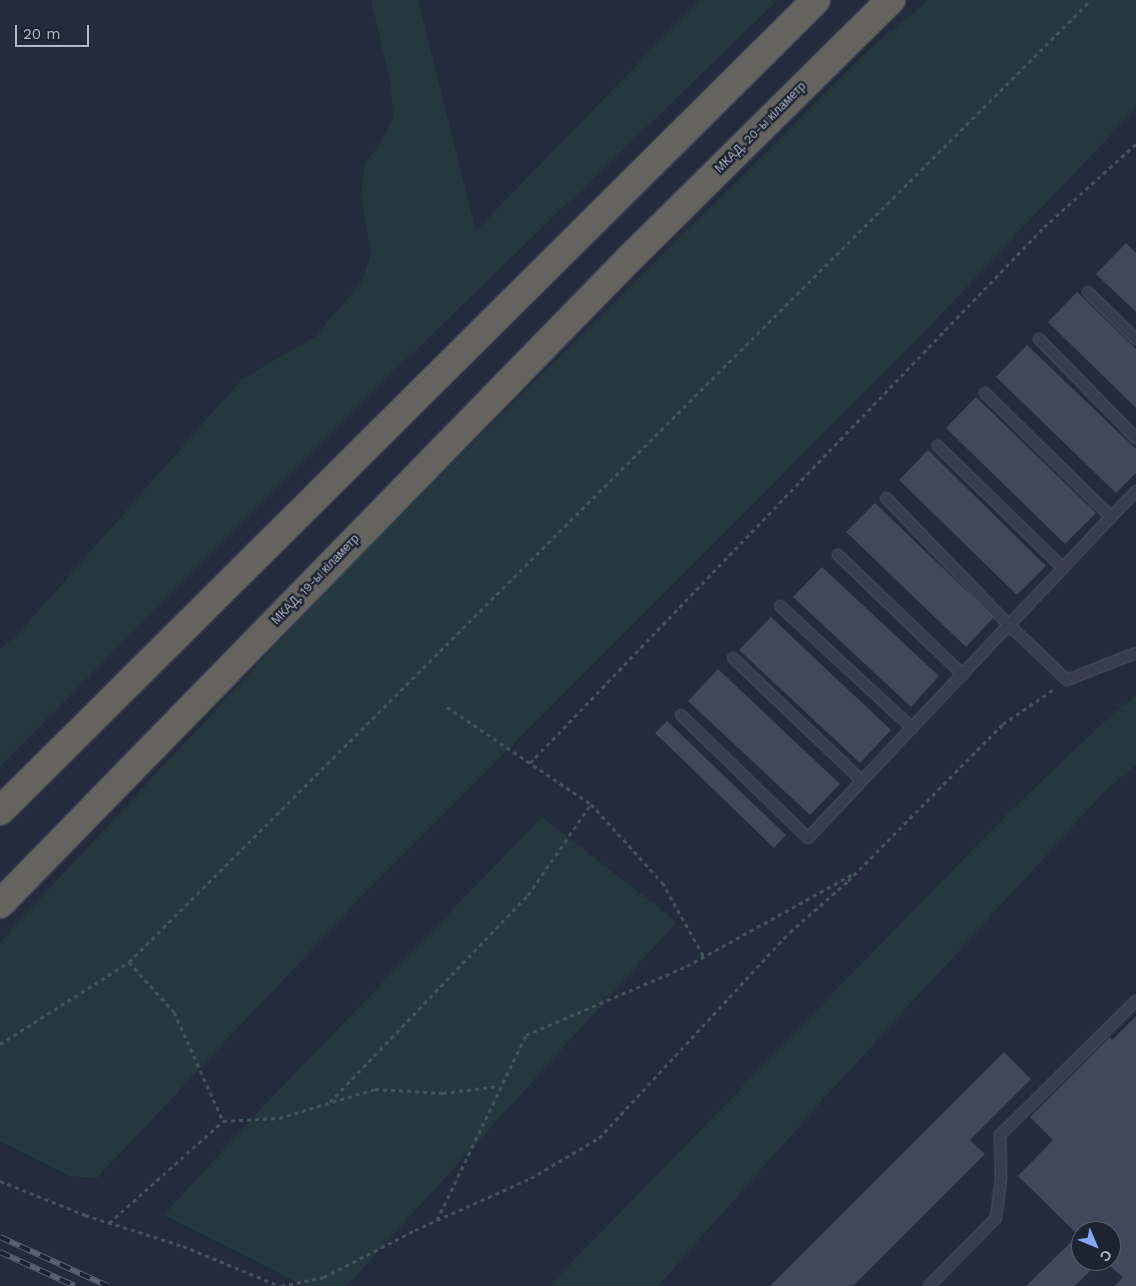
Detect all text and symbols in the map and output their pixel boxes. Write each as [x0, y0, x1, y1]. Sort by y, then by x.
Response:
scale bar [18, 15, 91, 47]
text: 20 m [23, 25, 61, 43]
street label: МКАД, 20-ы кіламетр [713, 80, 809, 176]
street label: МКАД, 19-ы кіламетр [269, 532, 363, 628]
north arrow [1071, 1221, 1121, 1271]
text: С [1097, 1247, 1115, 1265]

